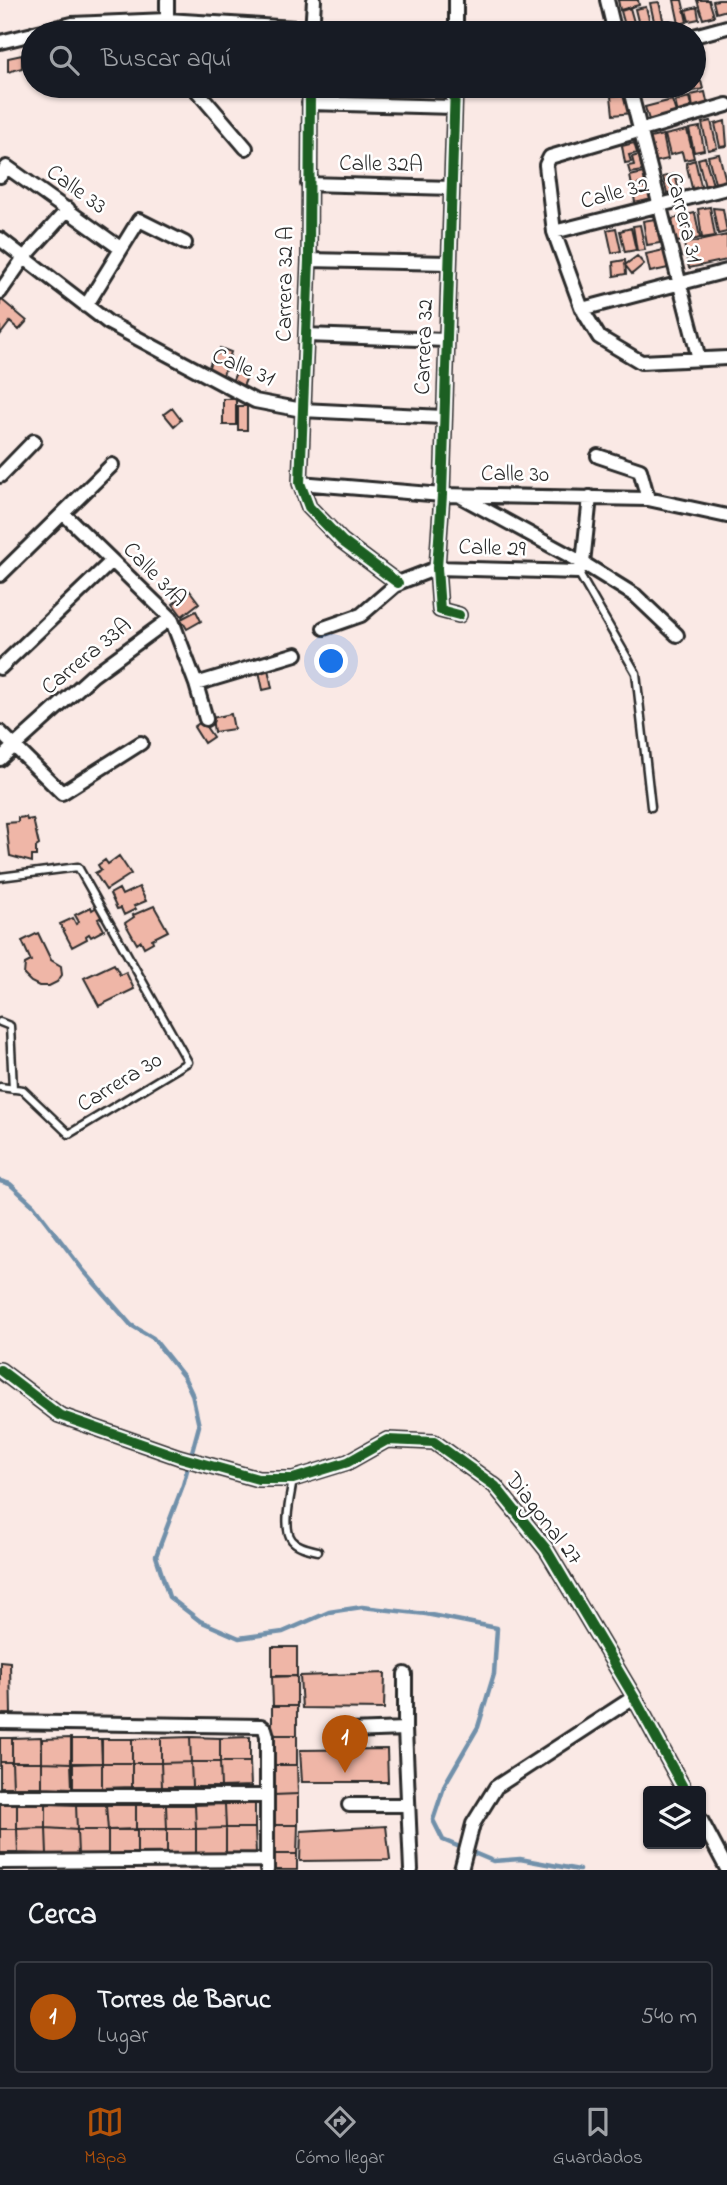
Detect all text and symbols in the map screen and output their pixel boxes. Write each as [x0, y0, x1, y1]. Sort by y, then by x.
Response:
search box [21, 21, 706, 98]
icon: search [45, 41, 83, 79]
text: Buscar aquí [101, 41, 231, 79]
street label: Calle 32A [339, 148, 423, 182]
street label: Calle 33 [39, 157, 113, 223]
street label: Calle 32 [577, 169, 653, 219]
street label: Carrera 31 [656, 170, 710, 266]
street label: Carrera 32 A [268, 226, 304, 342]
street label: Carrera 32 [407, 299, 443, 395]
street label: Calle 31 [206, 340, 280, 396]
street label: Calle 30 [481, 458, 549, 492]
street label: Calle 29 [458, 531, 526, 567]
street label: Calle 31A [114, 535, 194, 615]
street label: Carrera 33A [35, 610, 139, 704]
your location [314, 644, 348, 678]
street label: Carrera 30 [71, 1045, 169, 1121]
street label: Diagonal 27 [495, 1465, 590, 1574]
pin: 1 [322, 1715, 368, 1773]
map controls [643, 1786, 706, 1849]
button: layers [643, 1786, 706, 1849]
text: Cerca [28, 1894, 97, 1938]
text: Torres de Baruc [97, 1982, 271, 2020]
text: 1 [49, 2001, 57, 2034]
text: 540 m [641, 2001, 697, 2034]
text: Lugar [97, 2020, 149, 2053]
tab: Mapa [84, 2103, 127, 2172]
tab: Cómo llegar [295, 2103, 384, 2172]
tab: Guardados [553, 2103, 643, 2172]

